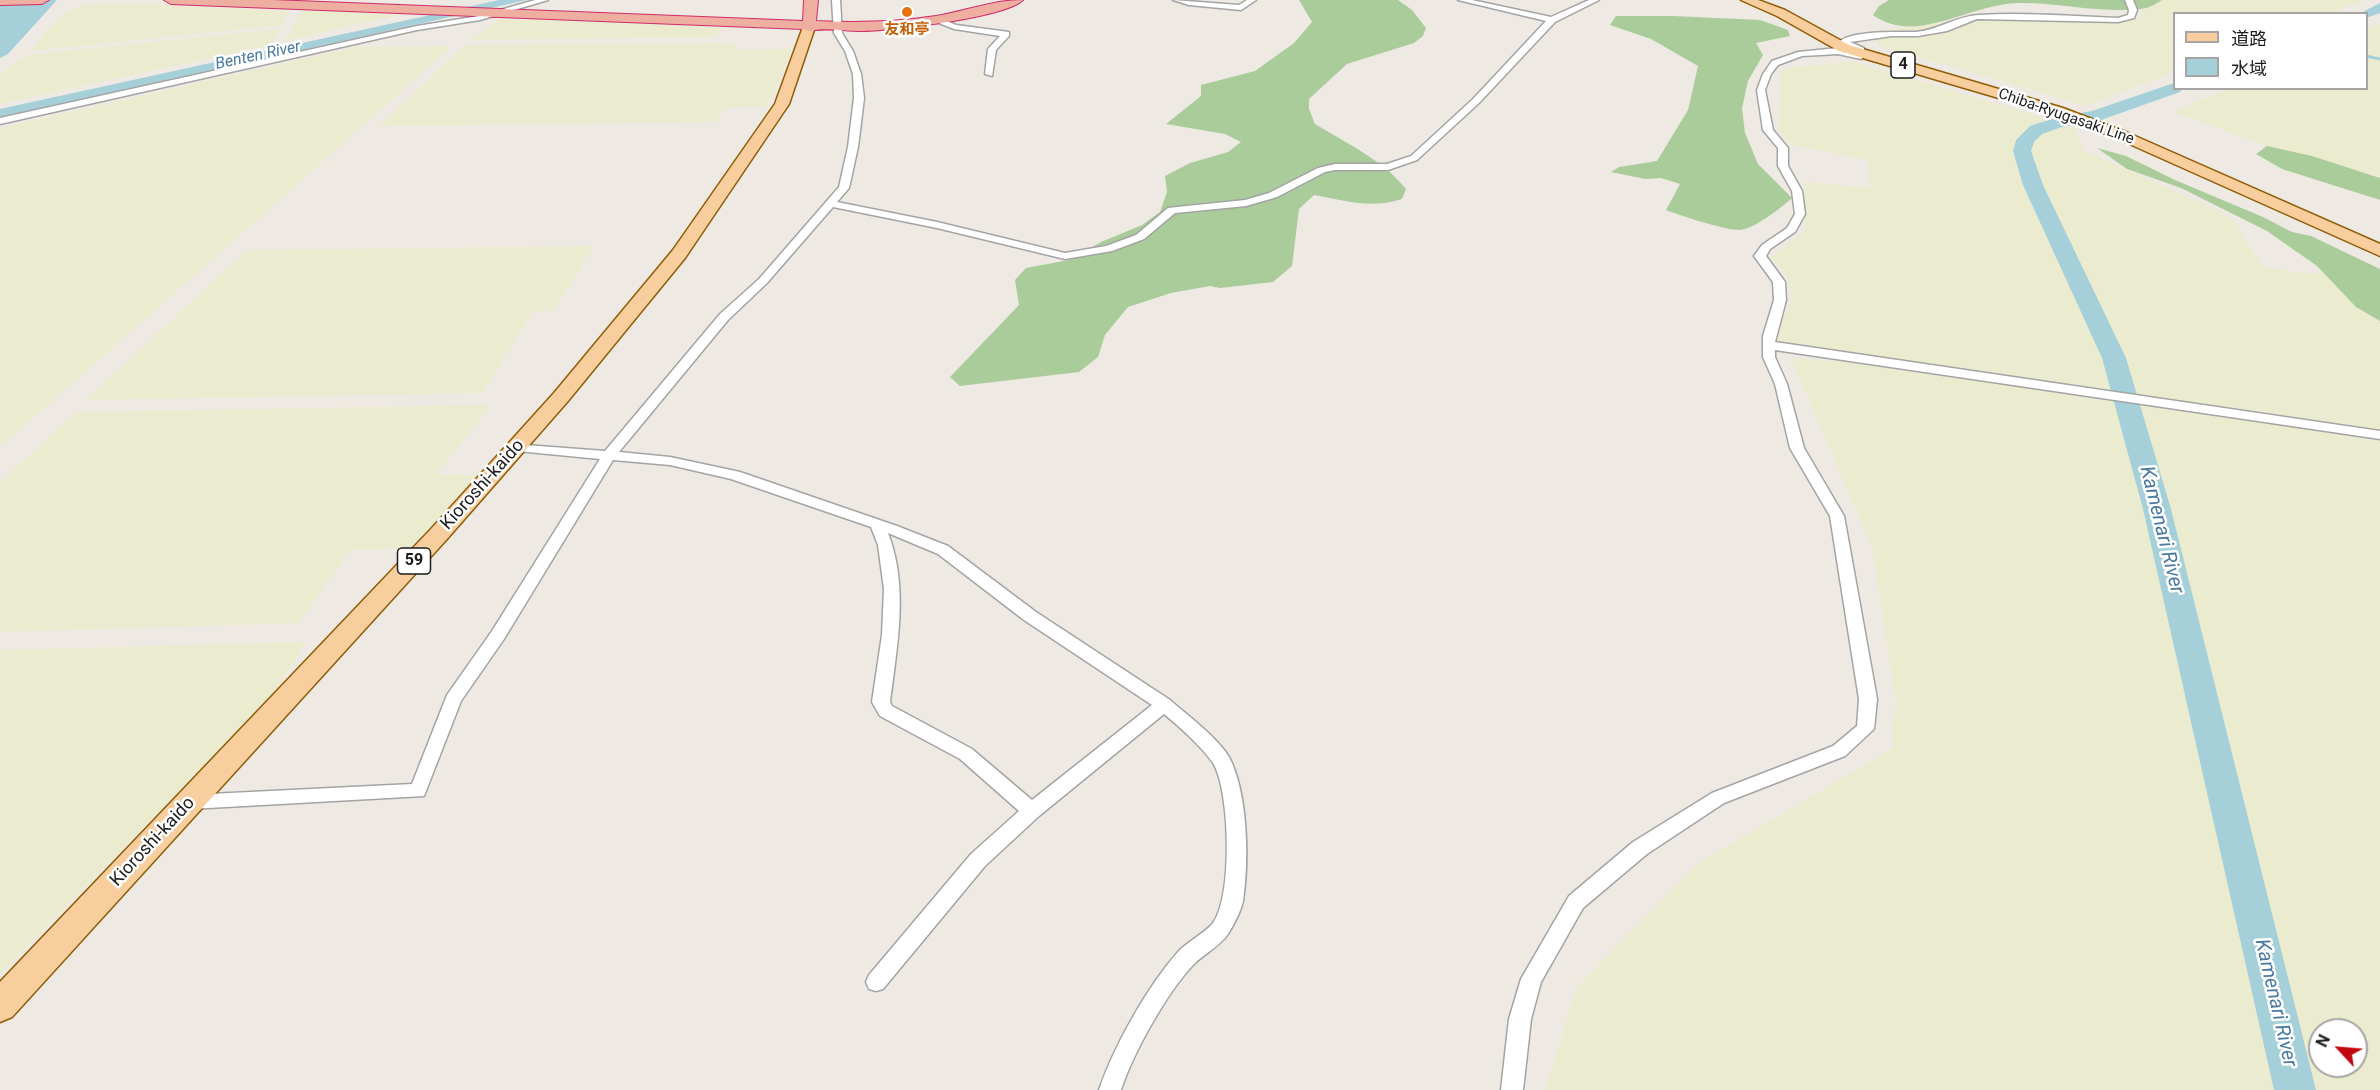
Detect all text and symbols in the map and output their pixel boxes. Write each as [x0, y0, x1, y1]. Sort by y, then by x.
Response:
marker: 友和亭 [900, 5, 914, 19]
legend [2173, 12, 2368, 90]
place label: 友和亭 [885, 21, 929, 39]
text: 道路 [2231, 28, 2267, 49]
water label: Benten River [214, 38, 302, 74]
road number: 4 [1891, 52, 1915, 78]
text: 水域 [2231, 58, 2267, 79]
street label: Chiba-Ryugasaki Line [1996, 85, 2136, 149]
street label: Kioroshi-kaido [437, 435, 529, 535]
water label: Kamenari River [2134, 464, 2188, 596]
road number: 59 [398, 548, 430, 574]
street label: Kioroshi-kaido [106, 793, 200, 891]
water label: Kamenari River [2249, 937, 2301, 1069]
north arrow [2308, 1018, 2368, 1078]
text: N [2312, 1032, 2334, 1050]

